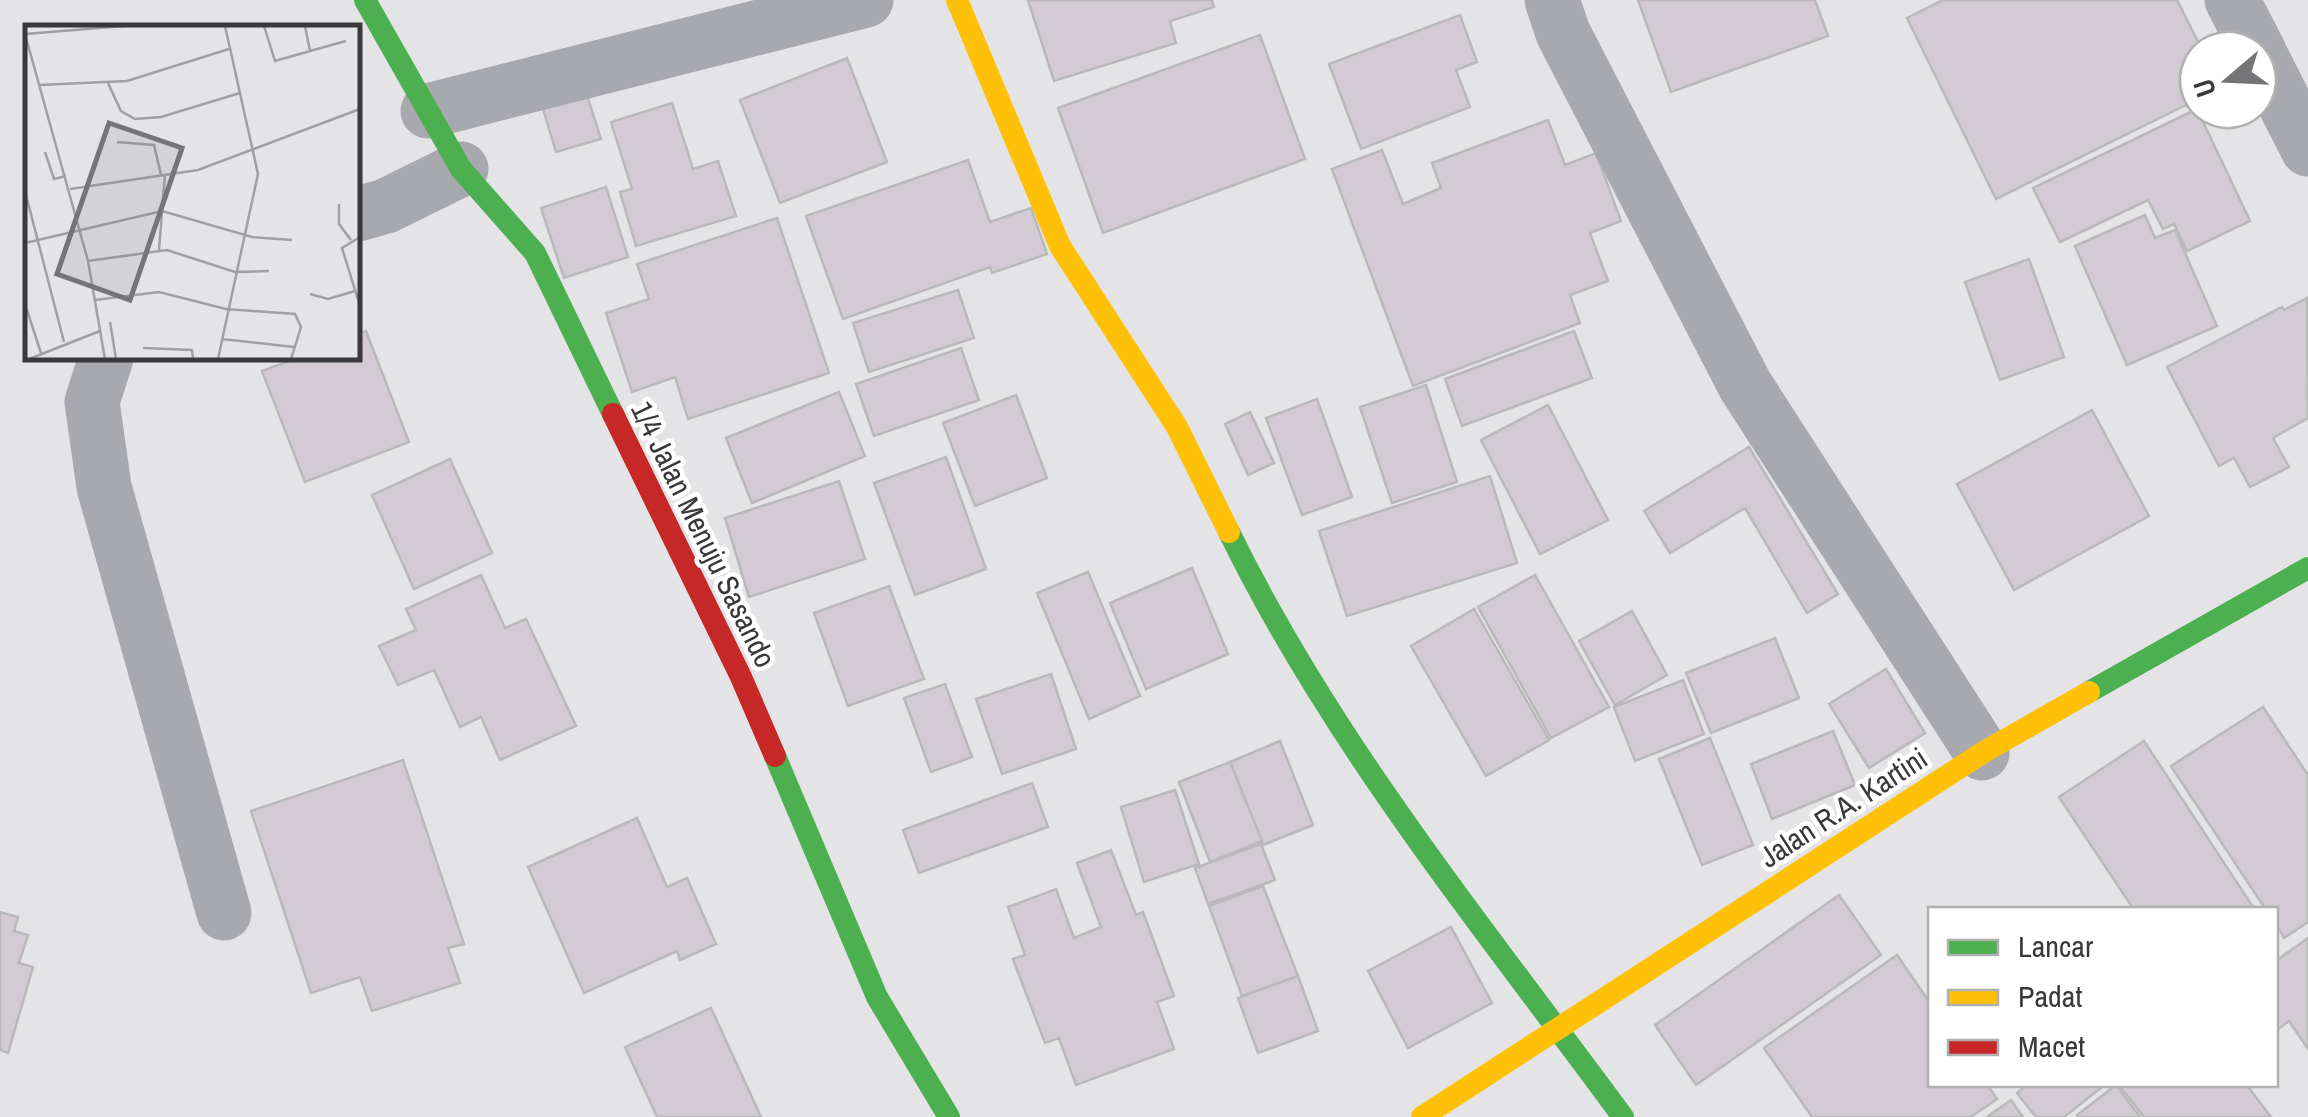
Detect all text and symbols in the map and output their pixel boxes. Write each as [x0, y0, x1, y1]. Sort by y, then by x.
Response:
inset map [25, 25, 360, 360]
north arrow [2178, 30, 2278, 130]
text: U [2184, 74, 2225, 102]
street label: 1/4 Jalan Menuju Sasando [622, 394, 786, 674]
street label: Jalan R.A. Kartini [1751, 738, 1935, 876]
legend [1928, 907, 2278, 1087]
text: Lancar [2018, 926, 2094, 966]
text: Padat [2018, 976, 2082, 1016]
text: Macet [2018, 1026, 2085, 1066]

